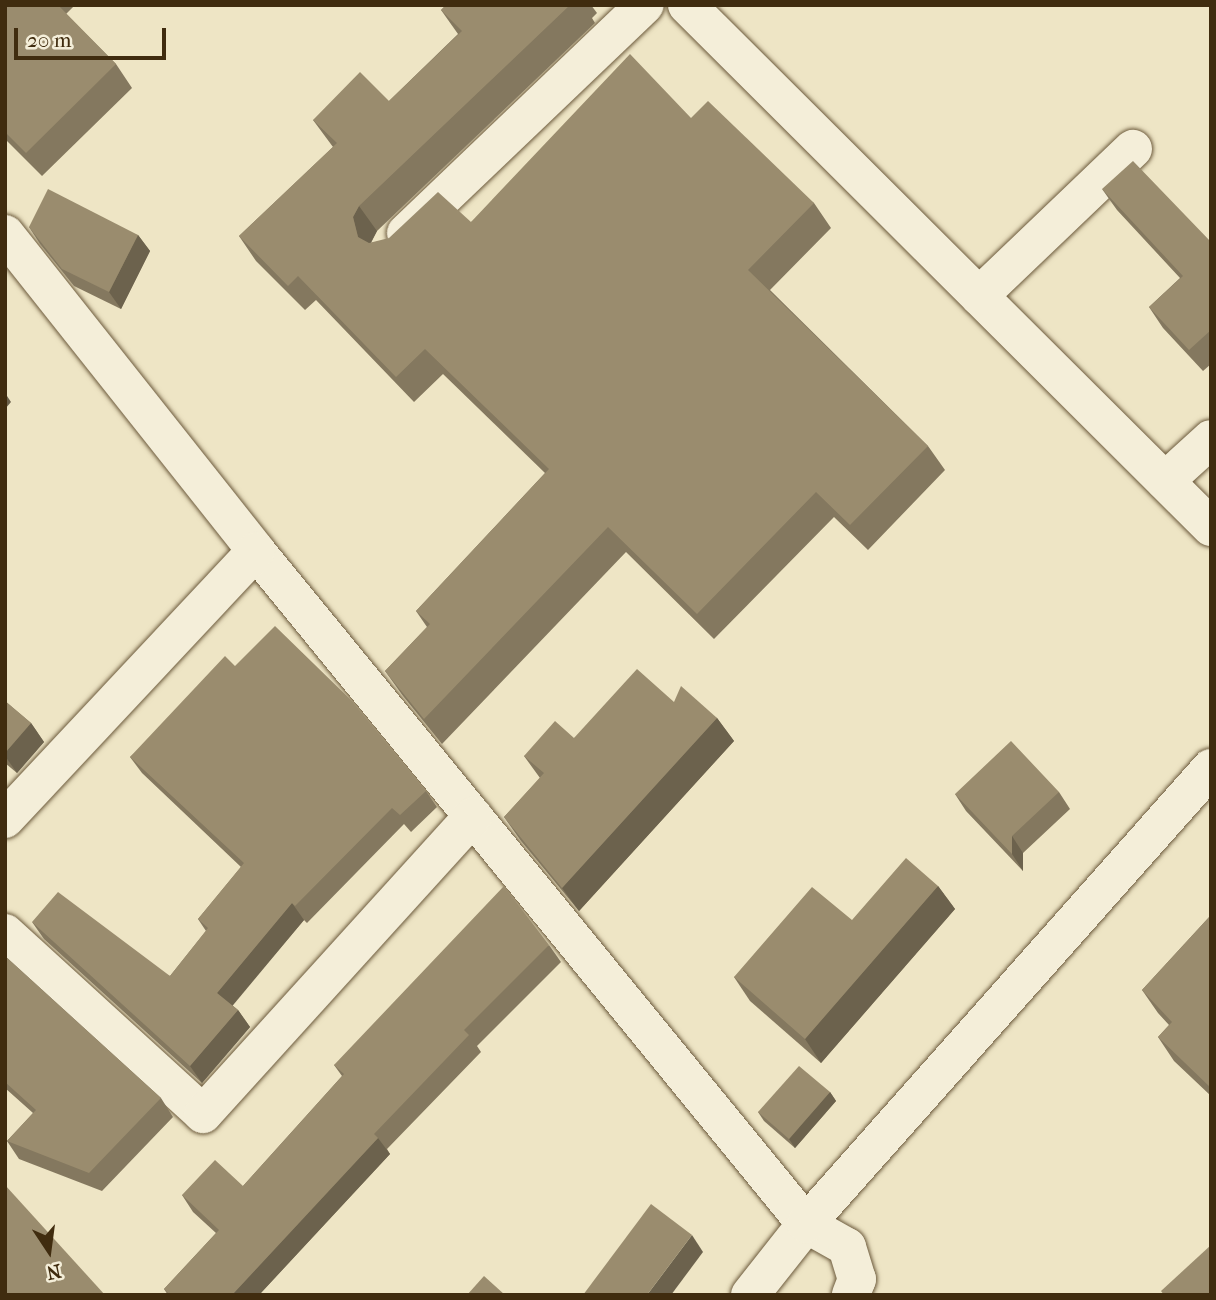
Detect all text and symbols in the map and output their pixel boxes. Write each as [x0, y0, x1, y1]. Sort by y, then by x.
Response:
scale bar [18, 14, 170, 58]
text: 20 m [27, 28, 71, 52]
north arrow [14, 1216, 84, 1286]
text: N [44, 1259, 63, 1284]

